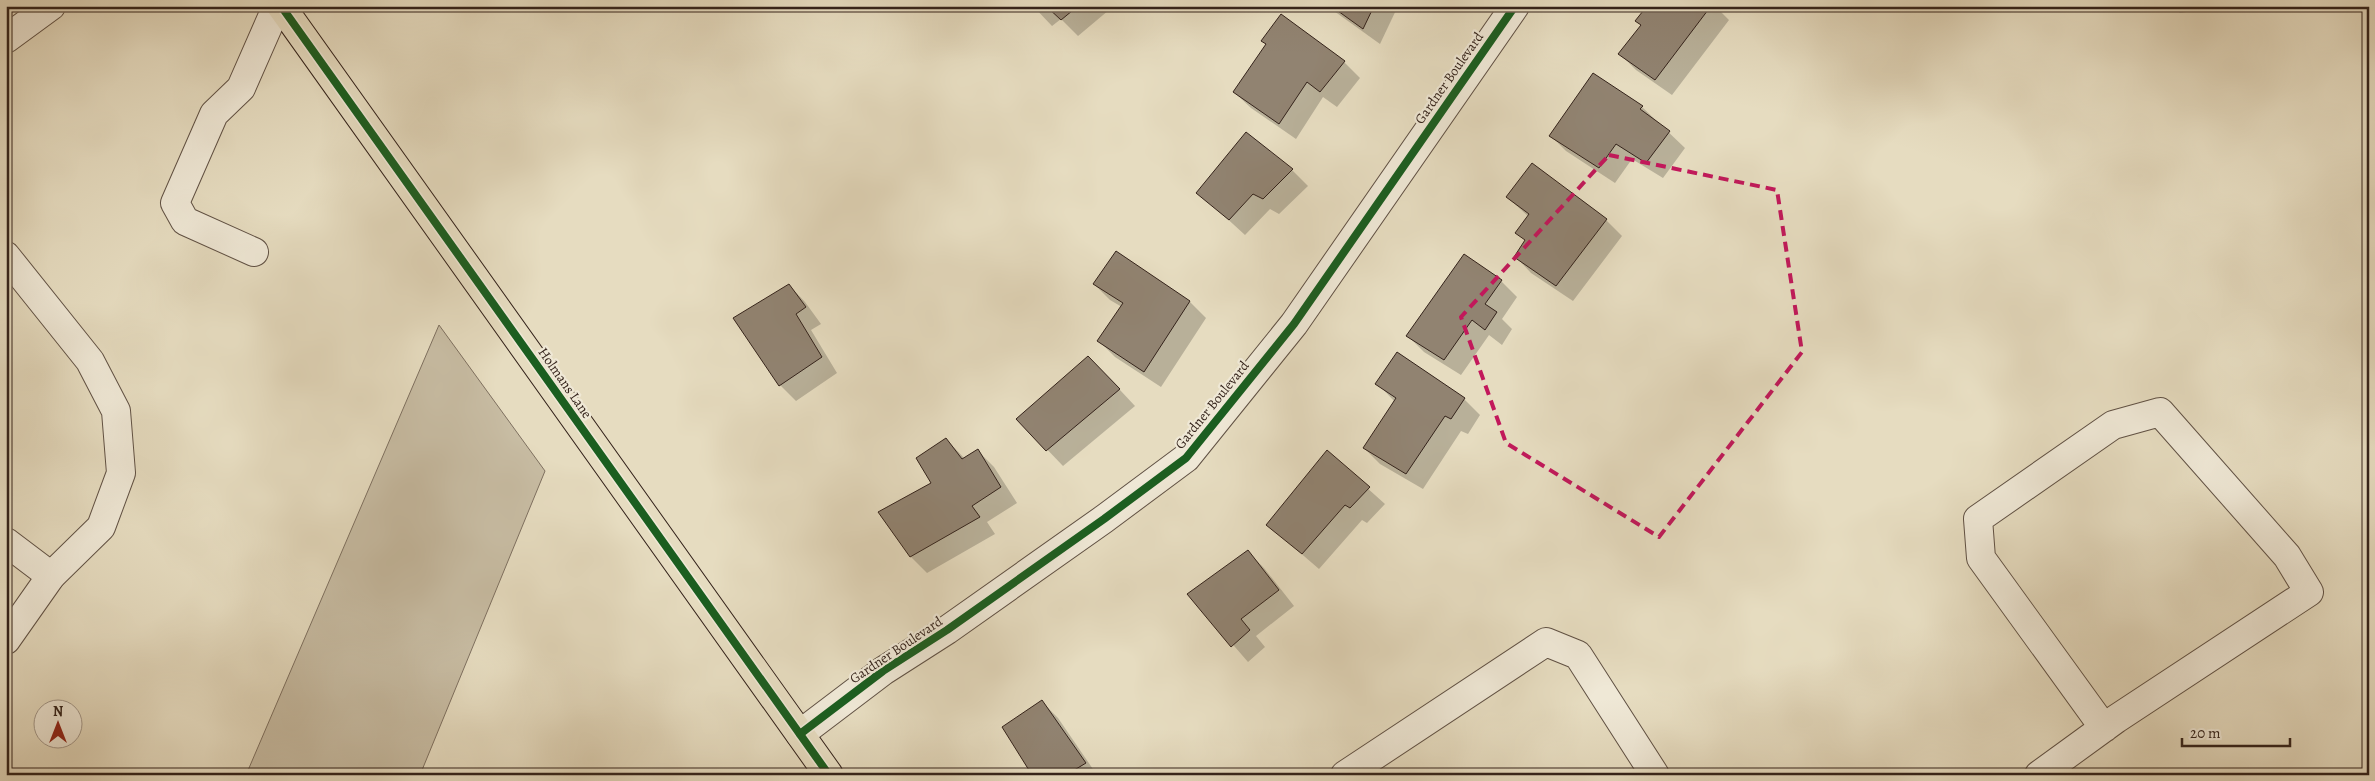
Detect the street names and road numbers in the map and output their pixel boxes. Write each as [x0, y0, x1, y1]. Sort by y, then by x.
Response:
street label: Gardner Boulevard [1410, 28, 1488, 128]
street label: Holmans Lane [534, 344, 596, 422]
street label: Gardner Boulevard [1171, 357, 1254, 453]
street label: Gardner Boulevard [846, 612, 947, 688]

